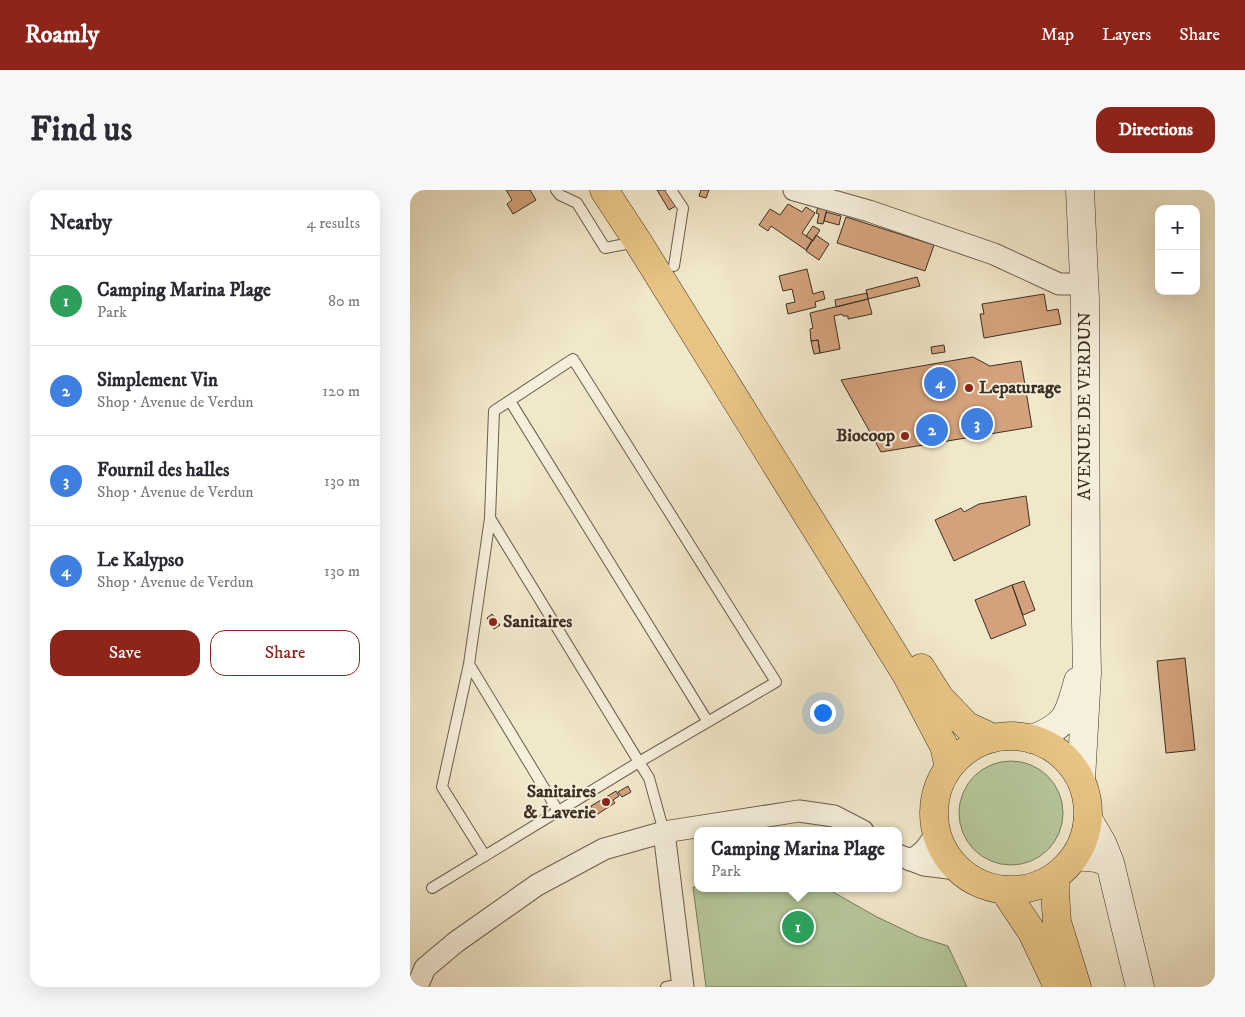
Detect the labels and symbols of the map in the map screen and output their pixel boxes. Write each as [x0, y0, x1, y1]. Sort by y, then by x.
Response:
street label: AVENUE DE VERDUN [1074, 312, 1096, 500]
pin: 4 [924, 364, 956, 402]
place label: Lepaturage [979, 377, 1062, 399]
marker: Lepaturage [963, 382, 975, 394]
pin: 3 [961, 405, 993, 443]
pin: 2 [916, 411, 948, 449]
place label: Biocoop [836, 425, 895, 447]
marker: Biocoop [899, 430, 911, 442]
place label: Sanitaires [503, 611, 572, 633]
marker: Sanitaires [487, 616, 499, 628]
your location [810, 700, 836, 726]
place label: Sanitaires & Laverie [524, 781, 597, 824]
marker: Sanitaires & Laverie [600, 796, 612, 808]
pin: 1 [782, 908, 814, 946]

